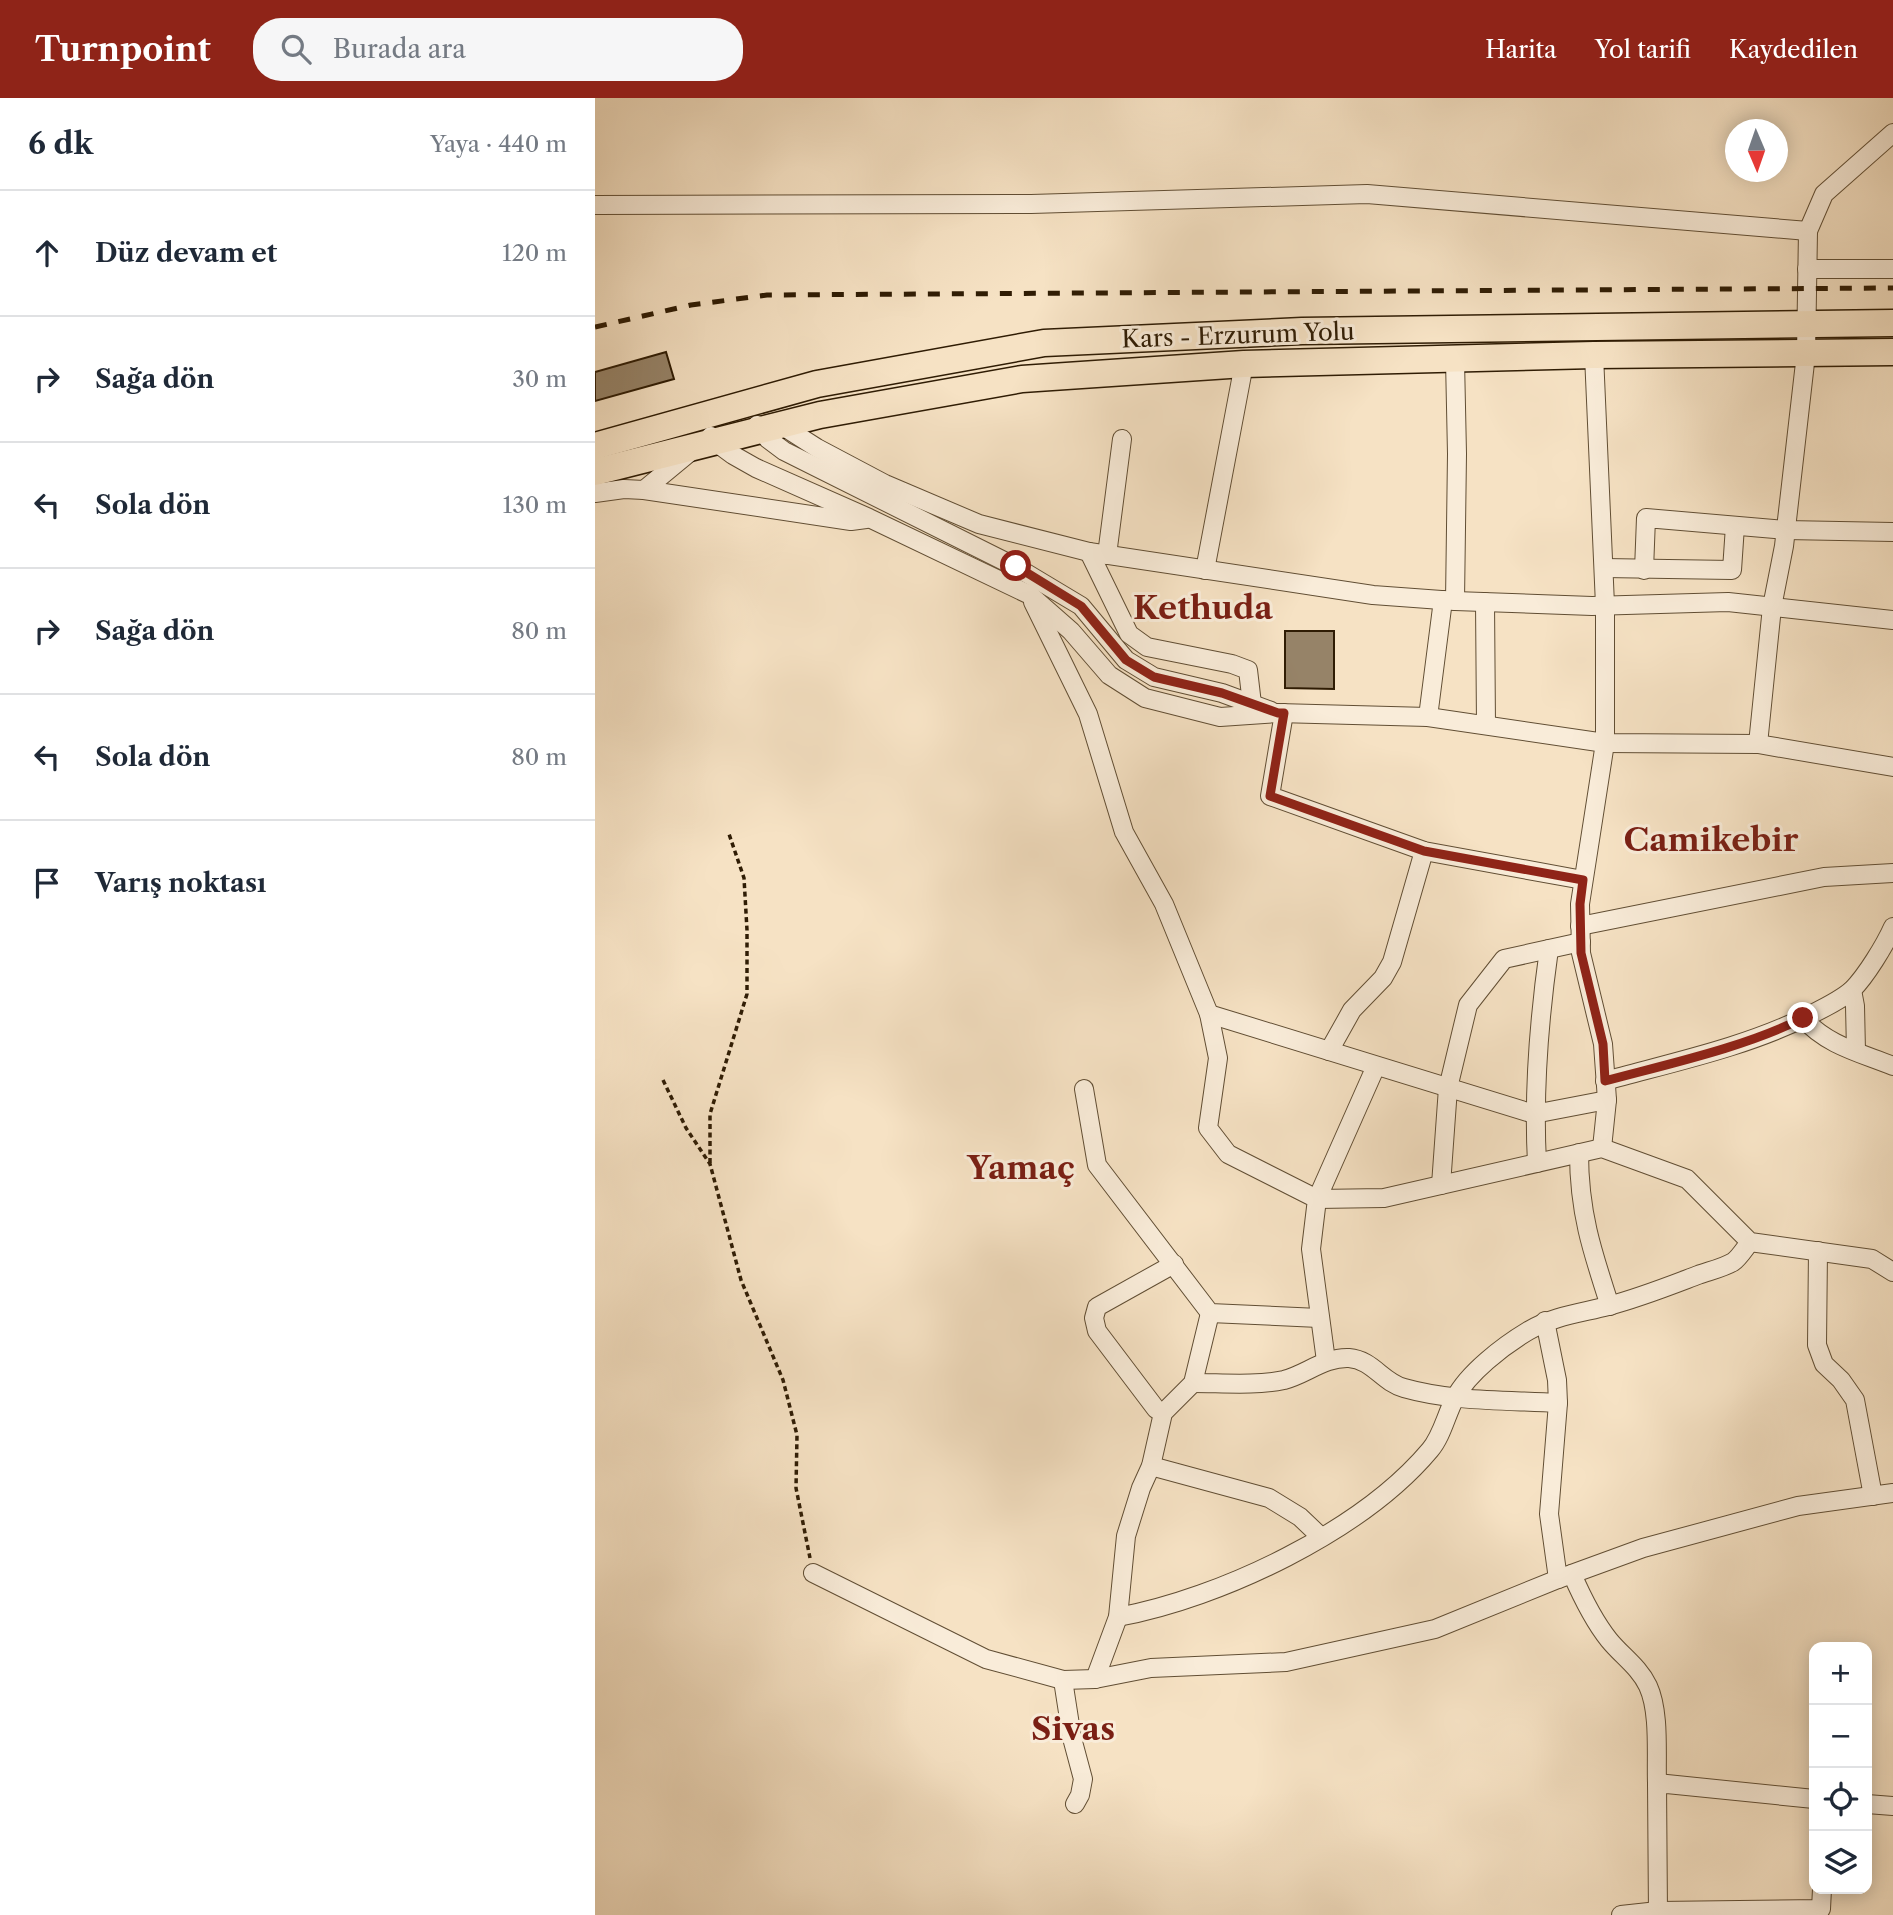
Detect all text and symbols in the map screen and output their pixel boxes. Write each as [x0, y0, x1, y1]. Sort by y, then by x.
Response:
search box [253, 18, 743, 81]
text: Turnpoint [35, 29, 211, 70]
icon: search [277, 30, 315, 68]
text: Burada ara [333, 33, 466, 65]
text: Harita [1485, 35, 1557, 64]
text: Yol tarifi [1595, 35, 1691, 64]
text: Kaydedilen [1729, 35, 1858, 64]
north arrow [1725, 119, 1788, 182]
text: 6 dk [28, 125, 93, 162]
text: Yaya · 440 m [430, 130, 567, 158]
icon: ahead [28, 234, 66, 272]
text: Düz devam et [95, 237, 277, 269]
text: 120 m [502, 239, 567, 267]
street label: Kars - Erzurum Yolu [1121, 316, 1355, 354]
icon: right [28, 360, 66, 398]
text: Sağa dön [95, 363, 214, 395]
text: 30 m [512, 365, 567, 393]
icon: left [28, 486, 66, 524]
text: Sola dön [95, 489, 210, 521]
text: 130 m [503, 491, 567, 519]
route start [1000, 550, 1031, 581]
district label: Kethuda [1133, 588, 1273, 627]
icon: right [28, 612, 66, 650]
text: Sağa dön [95, 615, 214, 647]
text: 80 m [511, 617, 567, 645]
icon: left [28, 738, 66, 776]
text: Sola dön [95, 741, 210, 773]
text: 80 m [511, 743, 567, 771]
district label: Camikebir [1624, 820, 1799, 859]
icon: arrive [28, 864, 66, 902]
text: Varış noktası [95, 867, 266, 899]
route end [1787, 1002, 1818, 1033]
district label: Yamaç [966, 1148, 1075, 1187]
map controls [1809, 1642, 1872, 1894]
button: + [1809, 1642, 1872, 1705]
button: − [1809, 1705, 1872, 1768]
district label: Sivas [1031, 1709, 1115, 1748]
button: locate [1809, 1768, 1872, 1831]
button: layers [1809, 1831, 1872, 1894]

